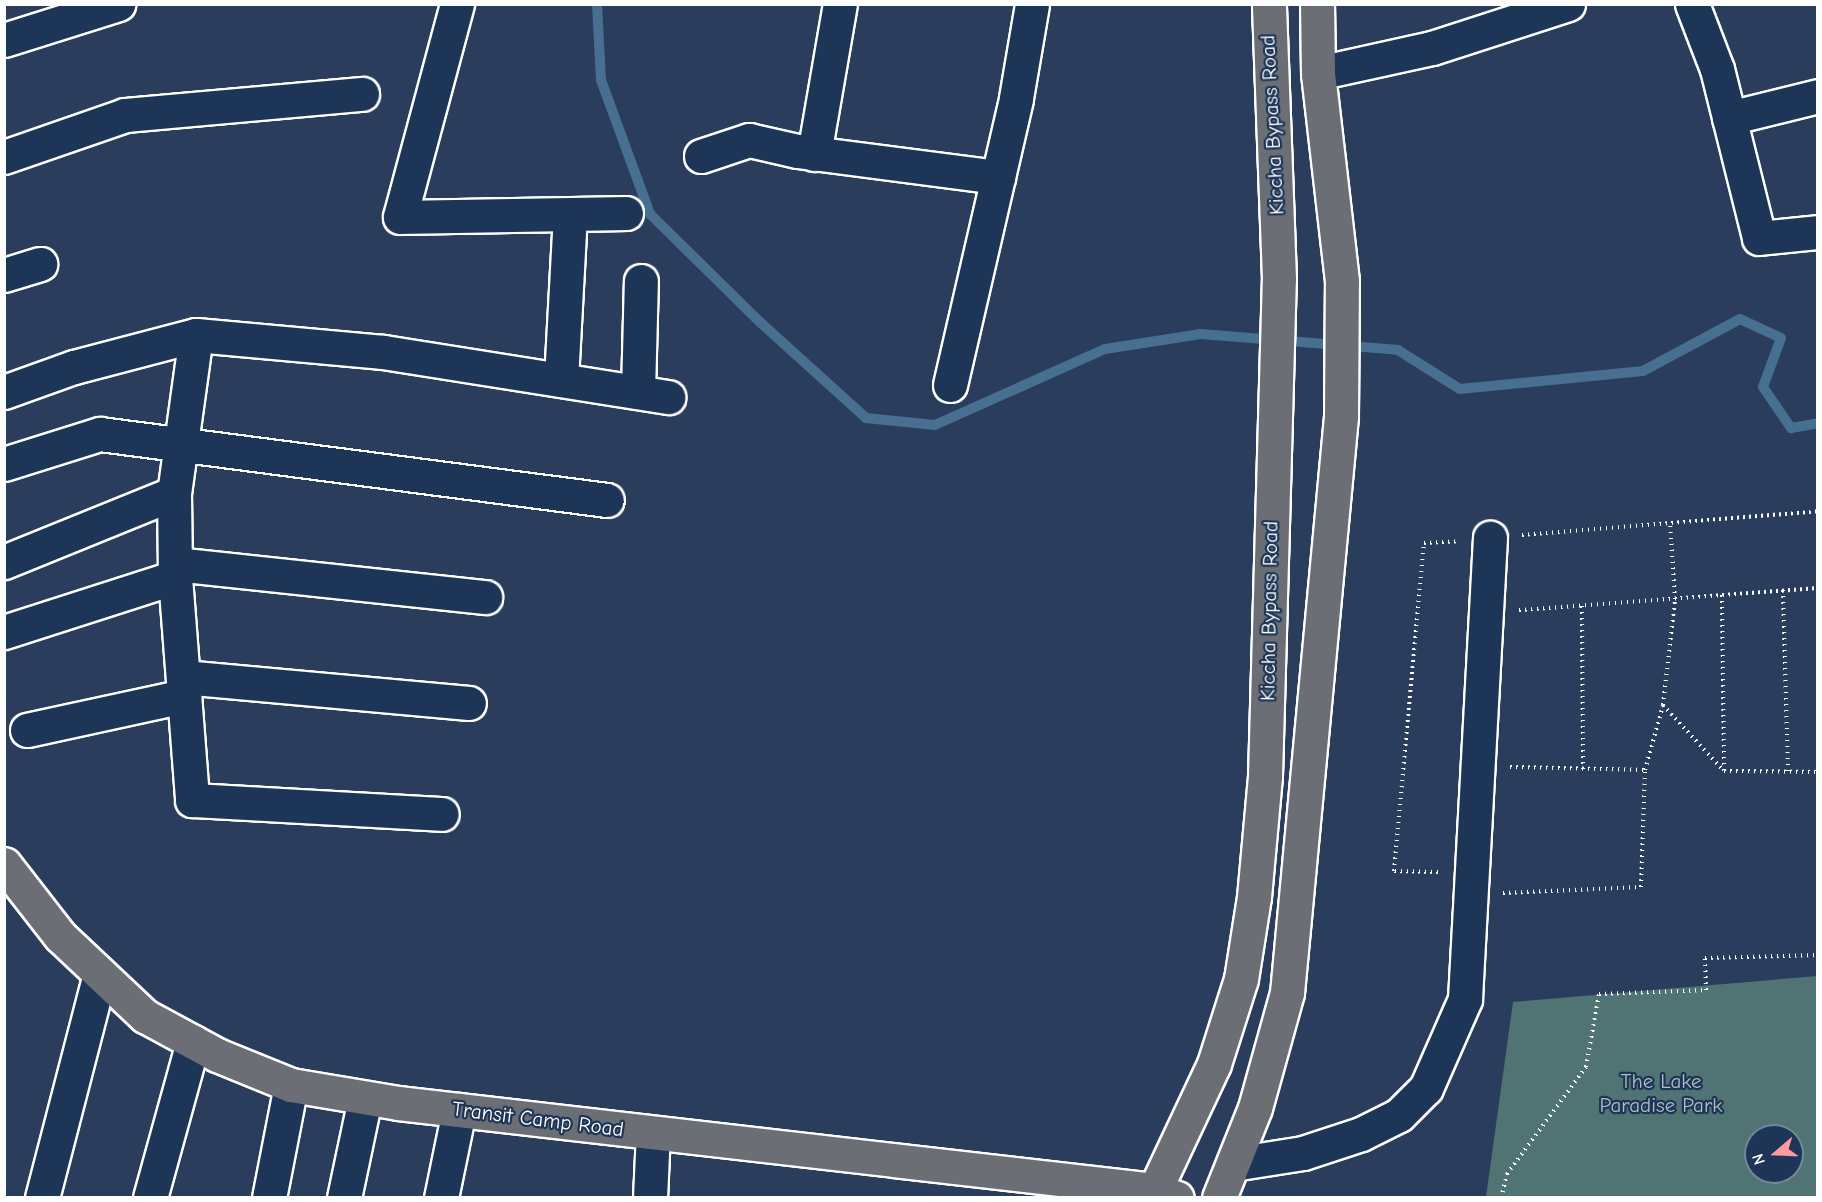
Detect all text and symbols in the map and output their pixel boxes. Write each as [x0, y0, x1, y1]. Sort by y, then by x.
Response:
street label: Kiccha Bypass Road [1255, 34, 1289, 216]
street label: Kiccha Bypass Road [1255, 521, 1283, 701]
park label: The Lake Paradise Park [1600, 1068, 1722, 1118]
street label: Transit Camp Road [451, 1096, 625, 1142]
north arrow [1744, 1124, 1804, 1184]
text: N [1749, 1151, 1769, 1167]

